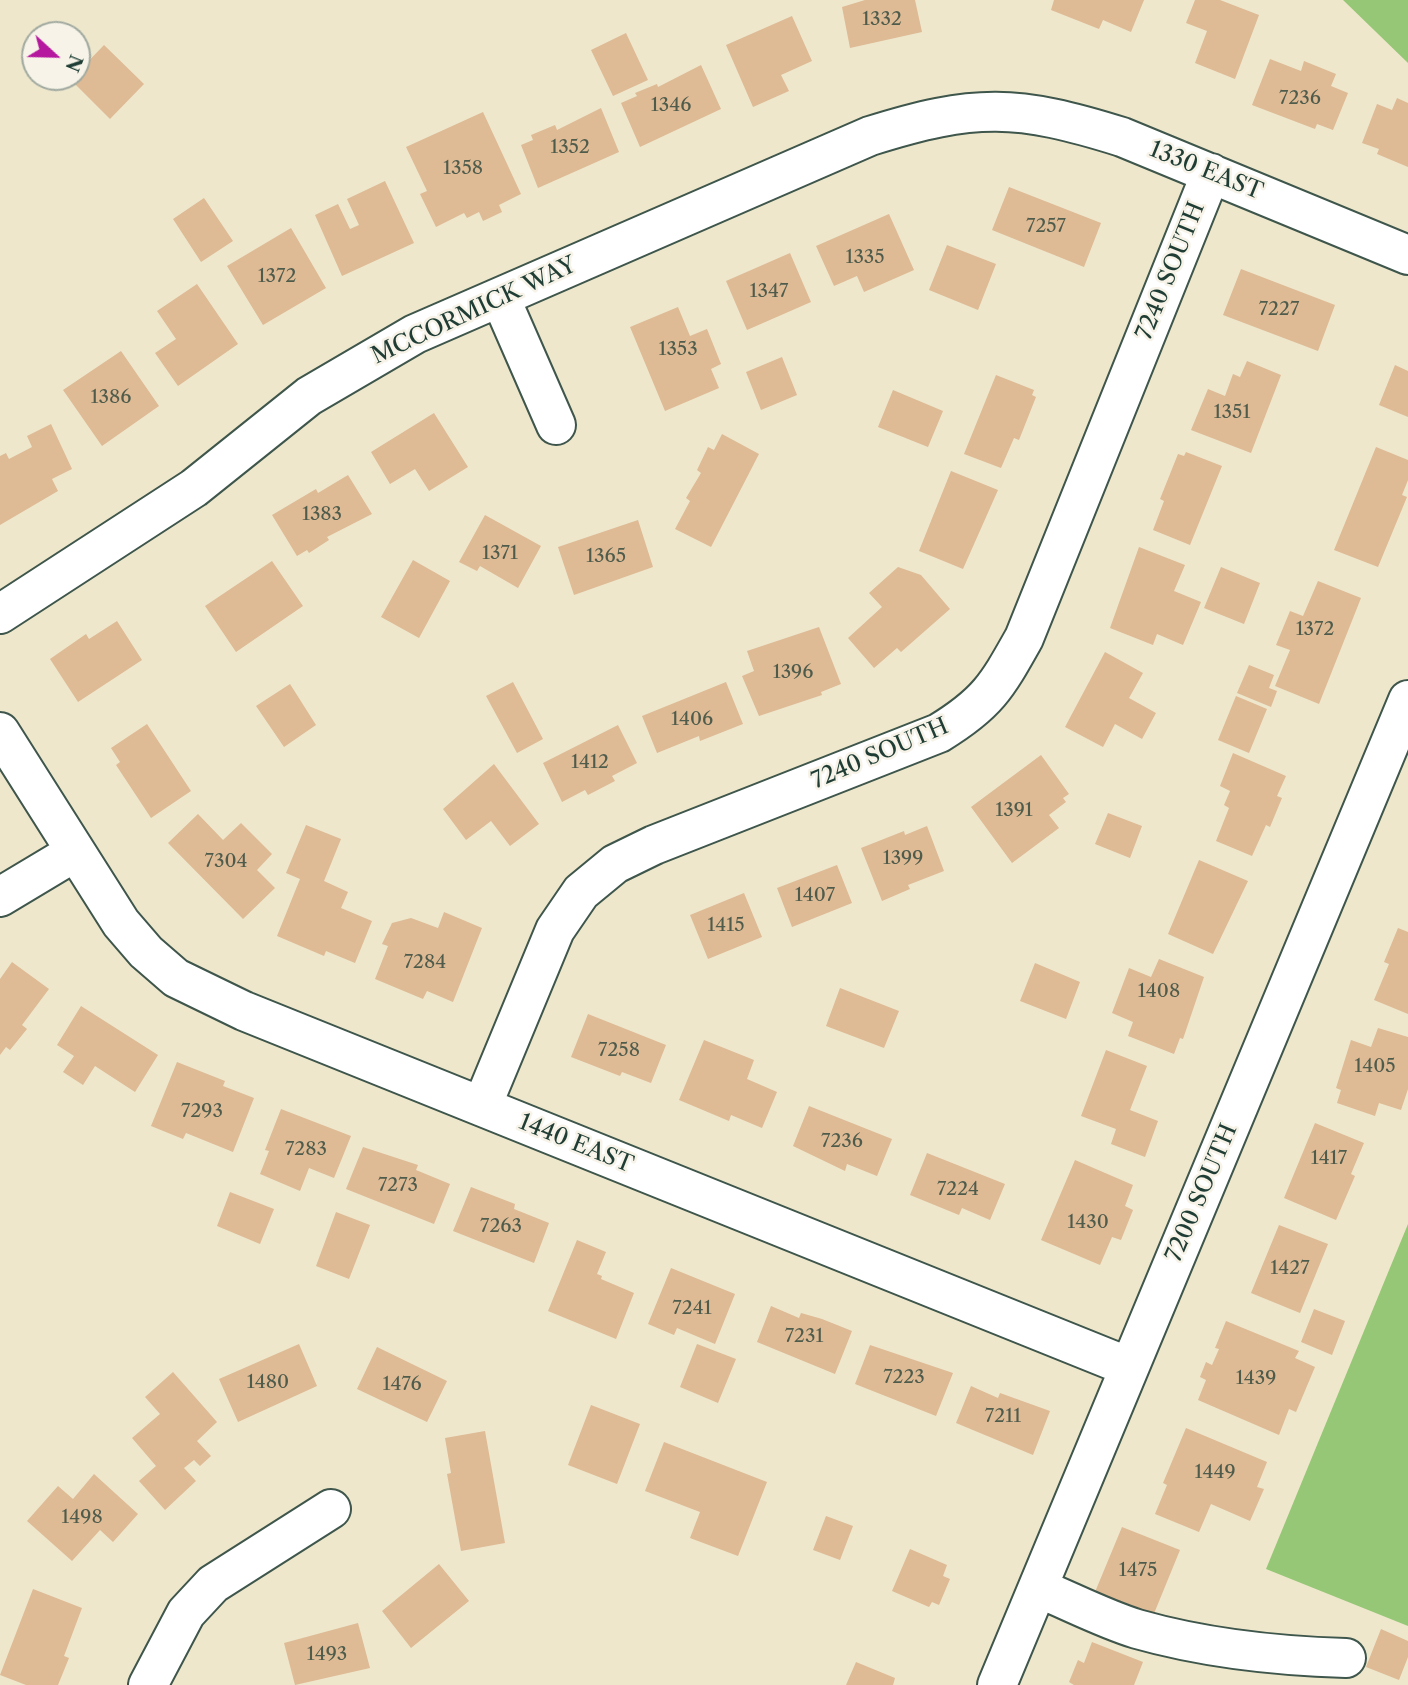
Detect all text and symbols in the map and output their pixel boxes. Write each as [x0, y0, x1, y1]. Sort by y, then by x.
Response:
house number: 1332 [862, 9, 902, 31]
north arrow [21, 21, 91, 91]
text: N [60, 51, 88, 75]
house number: 7236 [1279, 88, 1321, 110]
house number: 1346 [651, 95, 691, 117]
street label: 1330 EAST [1145, 136, 1267, 206]
house number: 1352 [550, 137, 590, 159]
house number: 1358 [443, 158, 483, 180]
street label: 7240 SOUTH [1131, 198, 1211, 344]
house number: 7257 [1026, 216, 1066, 238]
house number: 1335 [845, 247, 885, 269]
street label: MCCORMICK WAY [367, 251, 581, 371]
house number: 1372 [258, 266, 296, 288]
house number: 1347 [750, 281, 788, 303]
house number: 7227 [1259, 299, 1299, 321]
house number: 1353 [658, 339, 698, 361]
house number: 1386 [91, 387, 131, 409]
house number: 1351 [1214, 402, 1250, 424]
house number: 1383 [302, 504, 342, 526]
house number: 1371 [482, 543, 518, 565]
house number: 1365 [586, 546, 626, 568]
house number: 1372 [1296, 619, 1334, 641]
house number: 1396 [773, 662, 813, 684]
house number: 1406 [671, 709, 713, 731]
street label: 7240 SOUTH [807, 713, 953, 795]
house number: 1412 [571, 752, 609, 774]
house number: 1391 [995, 800, 1033, 822]
house number: 1399 [883, 848, 923, 870]
house number: 7304 [205, 851, 247, 873]
house number: 1407 [795, 885, 835, 907]
house number: 1415 [707, 915, 745, 937]
house number: 7284 [404, 952, 446, 974]
house number: 1408 [1138, 981, 1180, 1003]
house number: 7258 [598, 1040, 640, 1062]
house number: 1405 [1354, 1056, 1396, 1078]
house number: 7293 [181, 1101, 223, 1123]
street label: 1440 EAST [515, 1109, 637, 1179]
street label: 7200 SOUTH [1161, 1120, 1243, 1266]
house number: 7236 [821, 1131, 863, 1153]
house number: 7283 [285, 1139, 327, 1161]
house number: 1417 [1311, 1148, 1347, 1170]
house number: 7273 [378, 1175, 418, 1197]
house number: 7224 [937, 1179, 979, 1201]
house number: 1430 [1067, 1212, 1109, 1234]
house number: 7263 [480, 1216, 522, 1238]
house number: 1427 [1270, 1258, 1310, 1280]
house number: 7241 [672, 1298, 712, 1320]
house number: 7231 [785, 1326, 823, 1348]
house number: 7223 [883, 1367, 925, 1389]
house number: 1439 [1236, 1368, 1276, 1390]
house number: 1480 [247, 1372, 289, 1394]
house number: 1476 [382, 1374, 422, 1396]
house number: 7211 [985, 1406, 1021, 1428]
house number: 1449 [1194, 1462, 1236, 1484]
house number: 1498 [61, 1507, 103, 1529]
house number: 1475 [1119, 1560, 1157, 1582]
house number: 1493 [307, 1644, 347, 1666]

